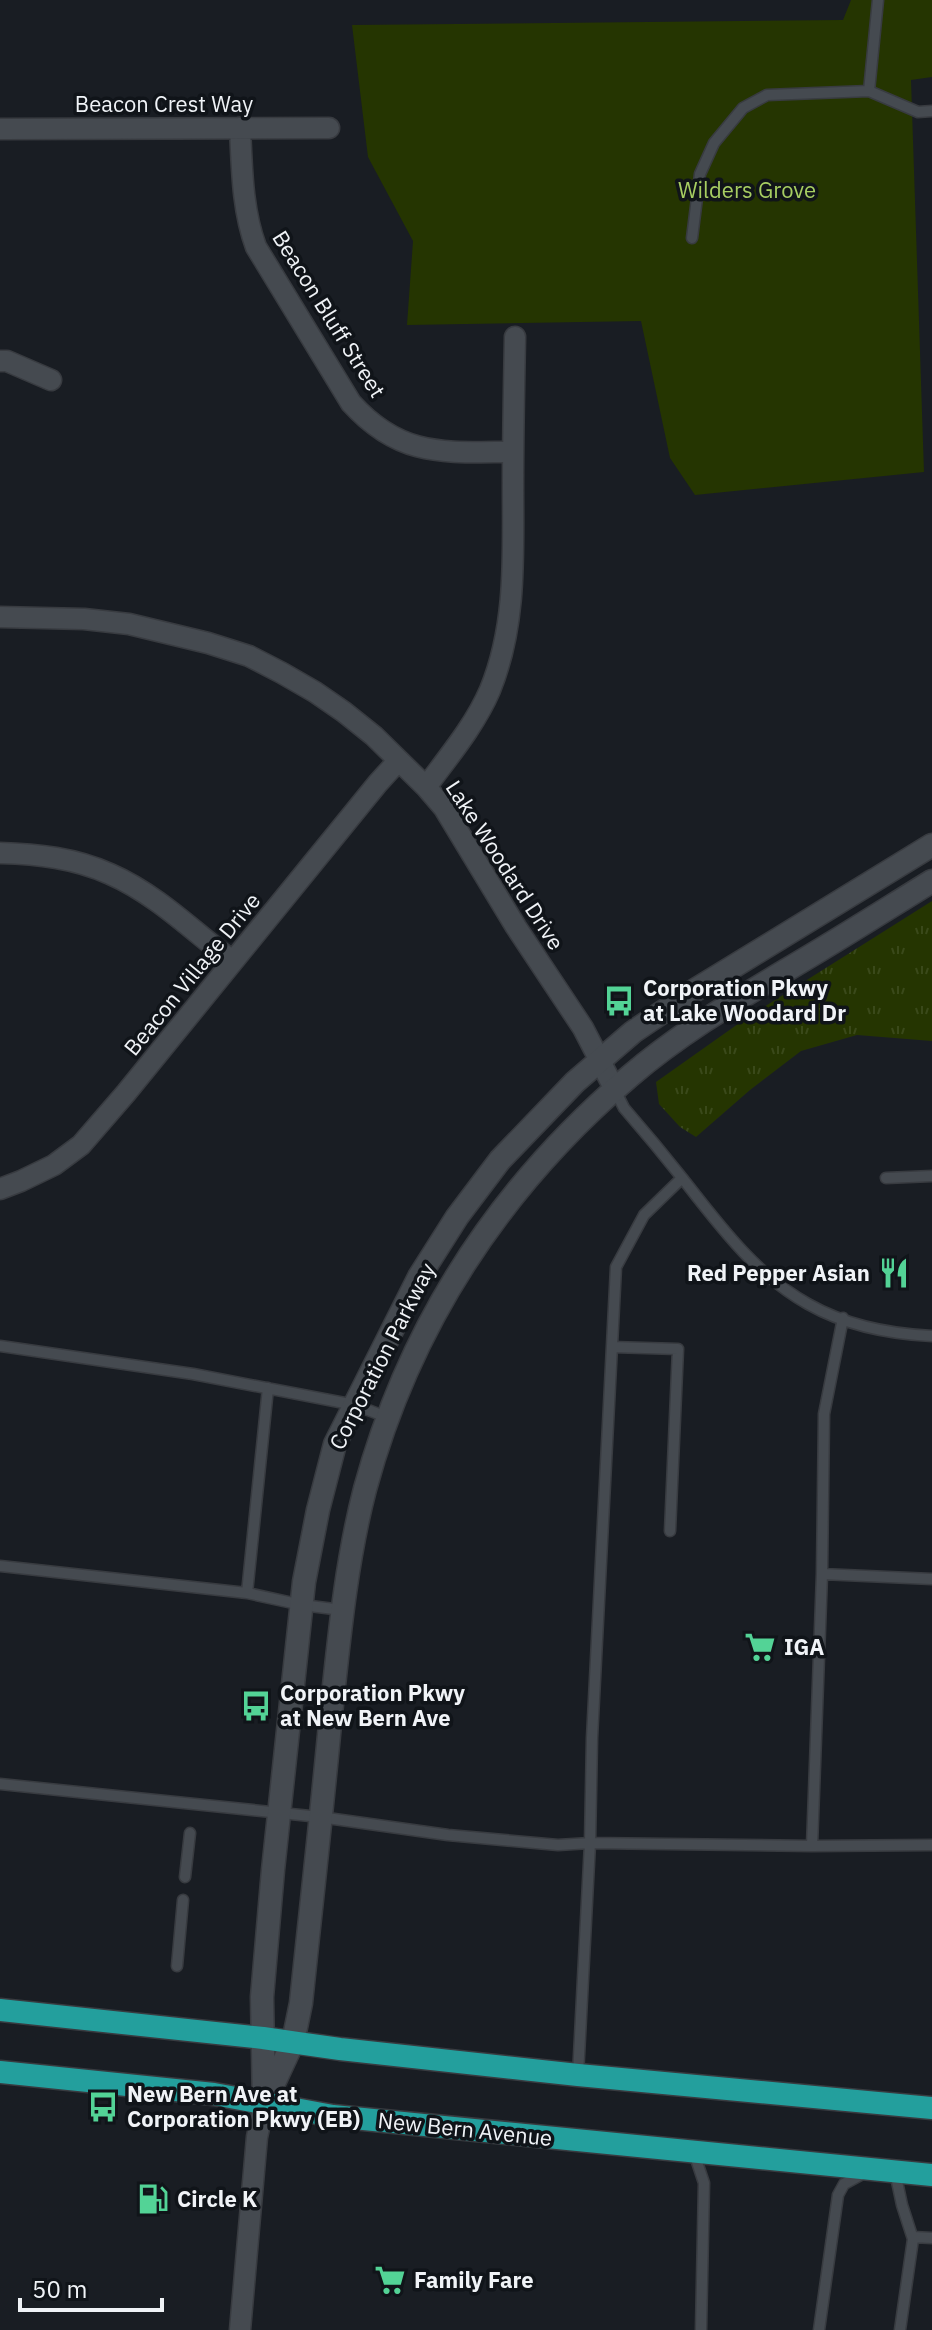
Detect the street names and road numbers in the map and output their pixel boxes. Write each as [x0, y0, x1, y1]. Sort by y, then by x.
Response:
street label: Beacon Crest Way [75, 89, 253, 118]
street label: Beacon Bluff Street [266, 225, 393, 403]
street label: Lake Woodard Drive [440, 774, 571, 955]
street label: Beacon Village Drive [117, 886, 266, 1061]
street label: Corporation Parkway [322, 1257, 441, 1454]
street label: New Bern Avenue [376, 2105, 554, 2152]

